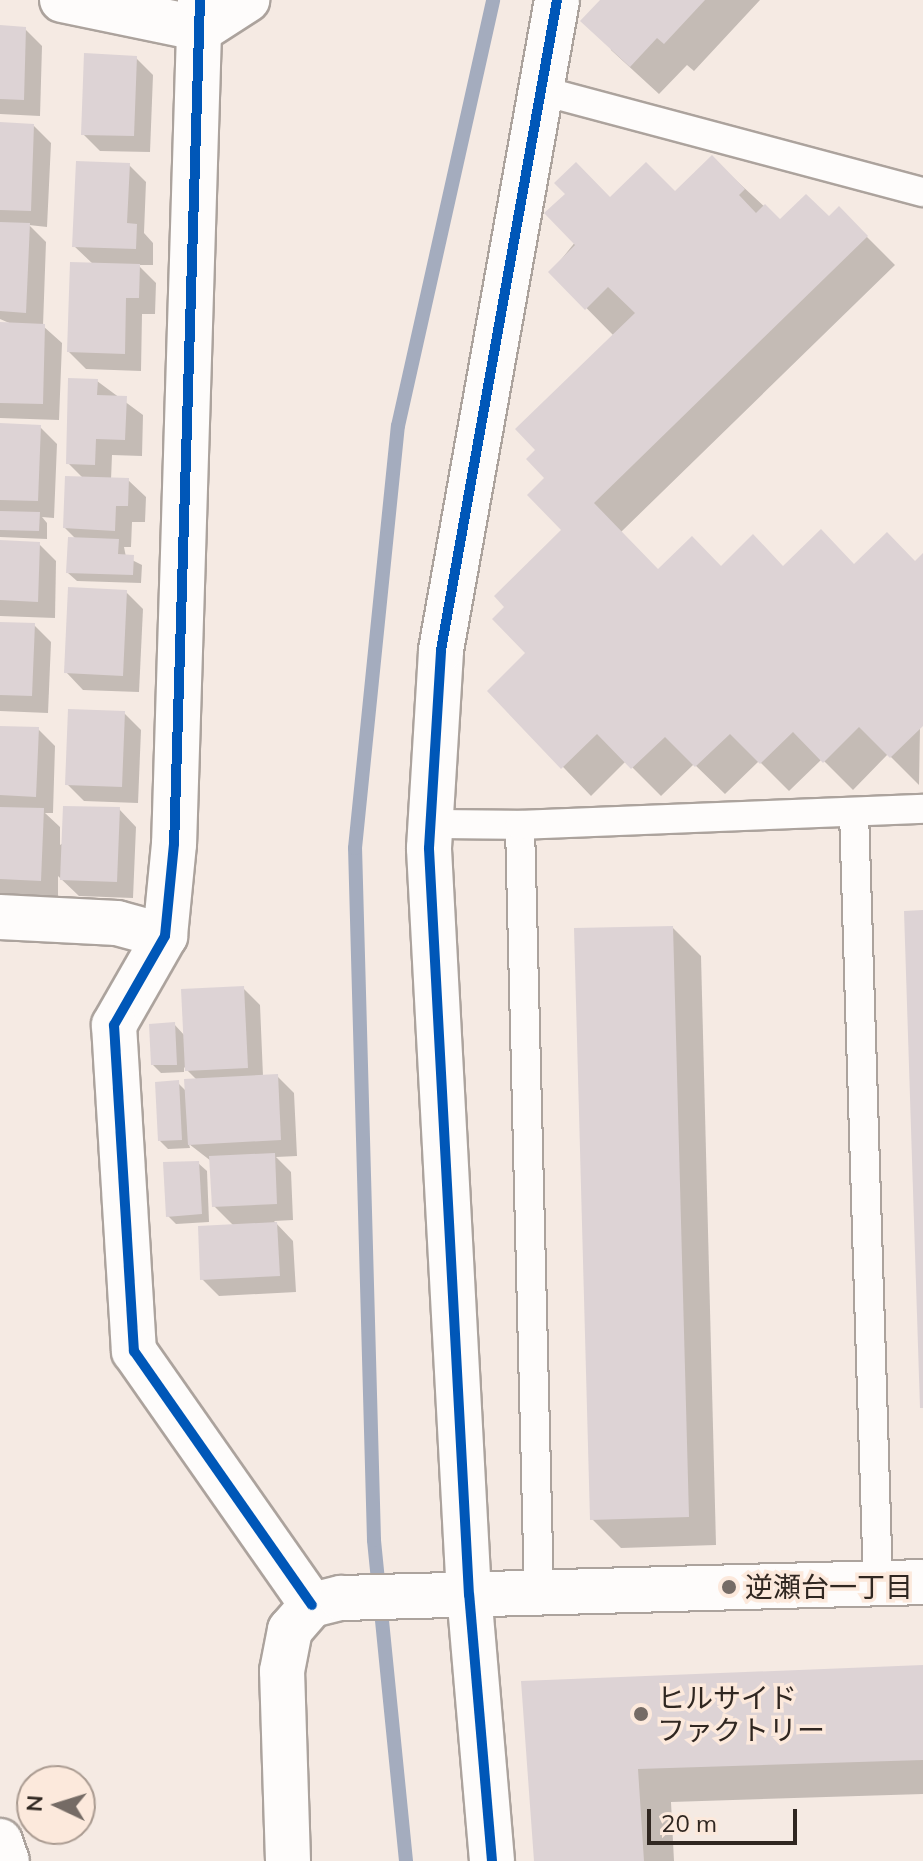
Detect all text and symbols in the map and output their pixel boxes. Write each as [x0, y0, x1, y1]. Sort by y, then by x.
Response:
place label: 逆瀬台一丁目 [745, 1570, 913, 1604]
marker: 逆瀬台一丁目 [720, 1578, 738, 1596]
place label: ヒルサイド ファクトリー [657, 1681, 825, 1747]
marker: ヒルサイド ファクトリー [632, 1705, 650, 1723]
north arrow [16, 1765, 96, 1845]
scale bar [651, 1793, 801, 1843]
text: N [20, 1794, 49, 1813]
text: 20 m [661, 1808, 717, 1838]

